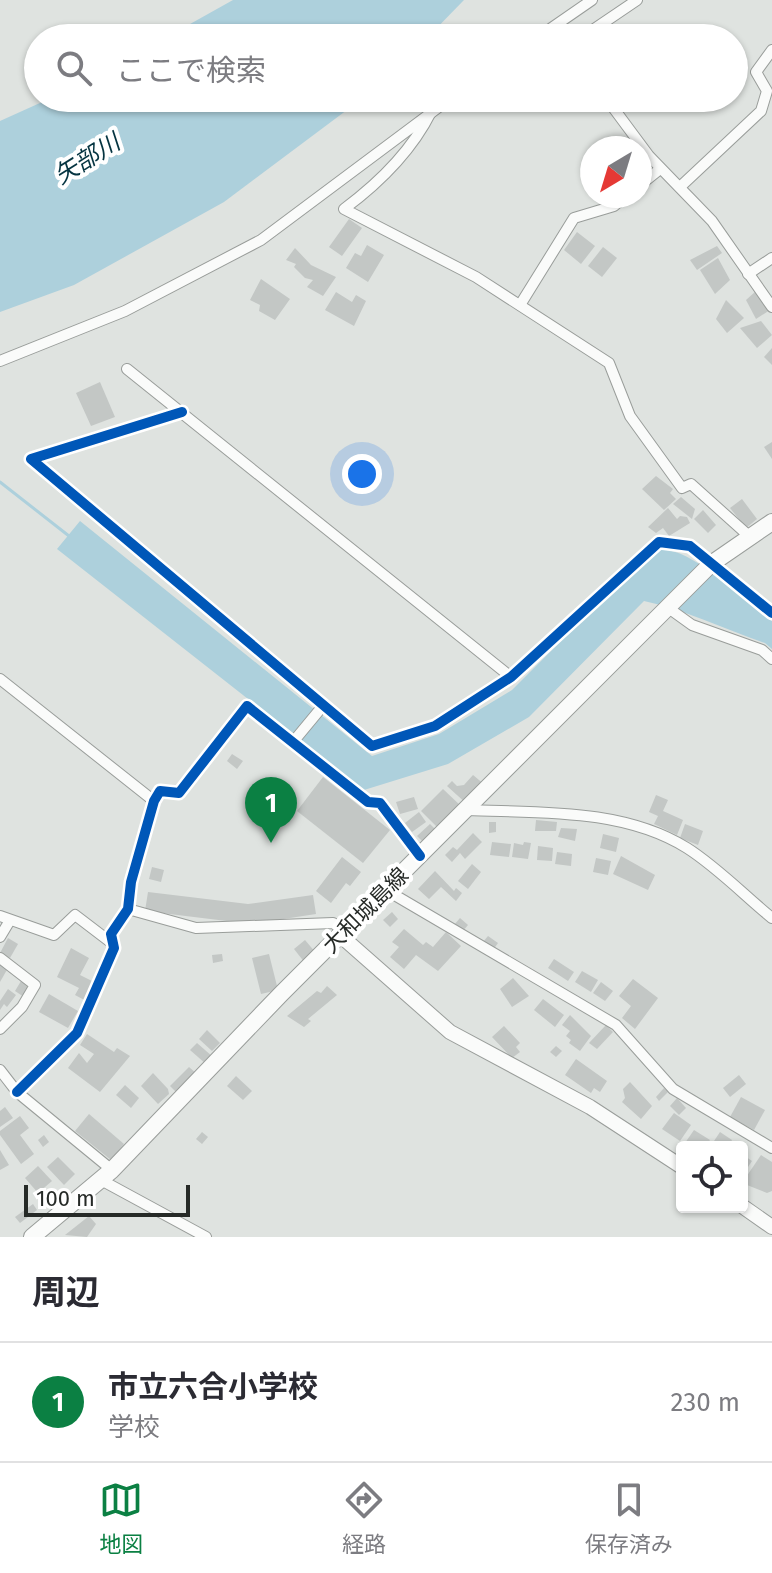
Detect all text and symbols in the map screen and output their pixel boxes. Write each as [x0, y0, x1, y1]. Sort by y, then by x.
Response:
search box [24, 24, 748, 112]
icon: search [52, 46, 96, 90]
text: ここで検索 [116, 53, 266, 89]
water label: 矢部川 [49, 126, 127, 190]
north arrow [580, 136, 652, 208]
your location [342, 454, 382, 494]
pin: 1 [245, 777, 297, 843]
street label: 大和城島線 [317, 862, 414, 959]
map controls [676, 1141, 748, 1213]
button: locate [676, 1141, 748, 1213]
scale bar [24, 1181, 190, 1217]
text: 100 m [36, 1185, 95, 1212]
text: 周辺 [32, 1272, 100, 1313]
text: 市立六合小学校 [108, 1369, 318, 1405]
text: 1 [52, 1387, 64, 1418]
text: 230 m [671, 1387, 740, 1418]
text: 学校 [108, 1412, 160, 1443]
tab: 地図 [99, 1478, 143, 1558]
tab: 経路 [342, 1478, 386, 1558]
tab: 保存済み [585, 1478, 673, 1558]

